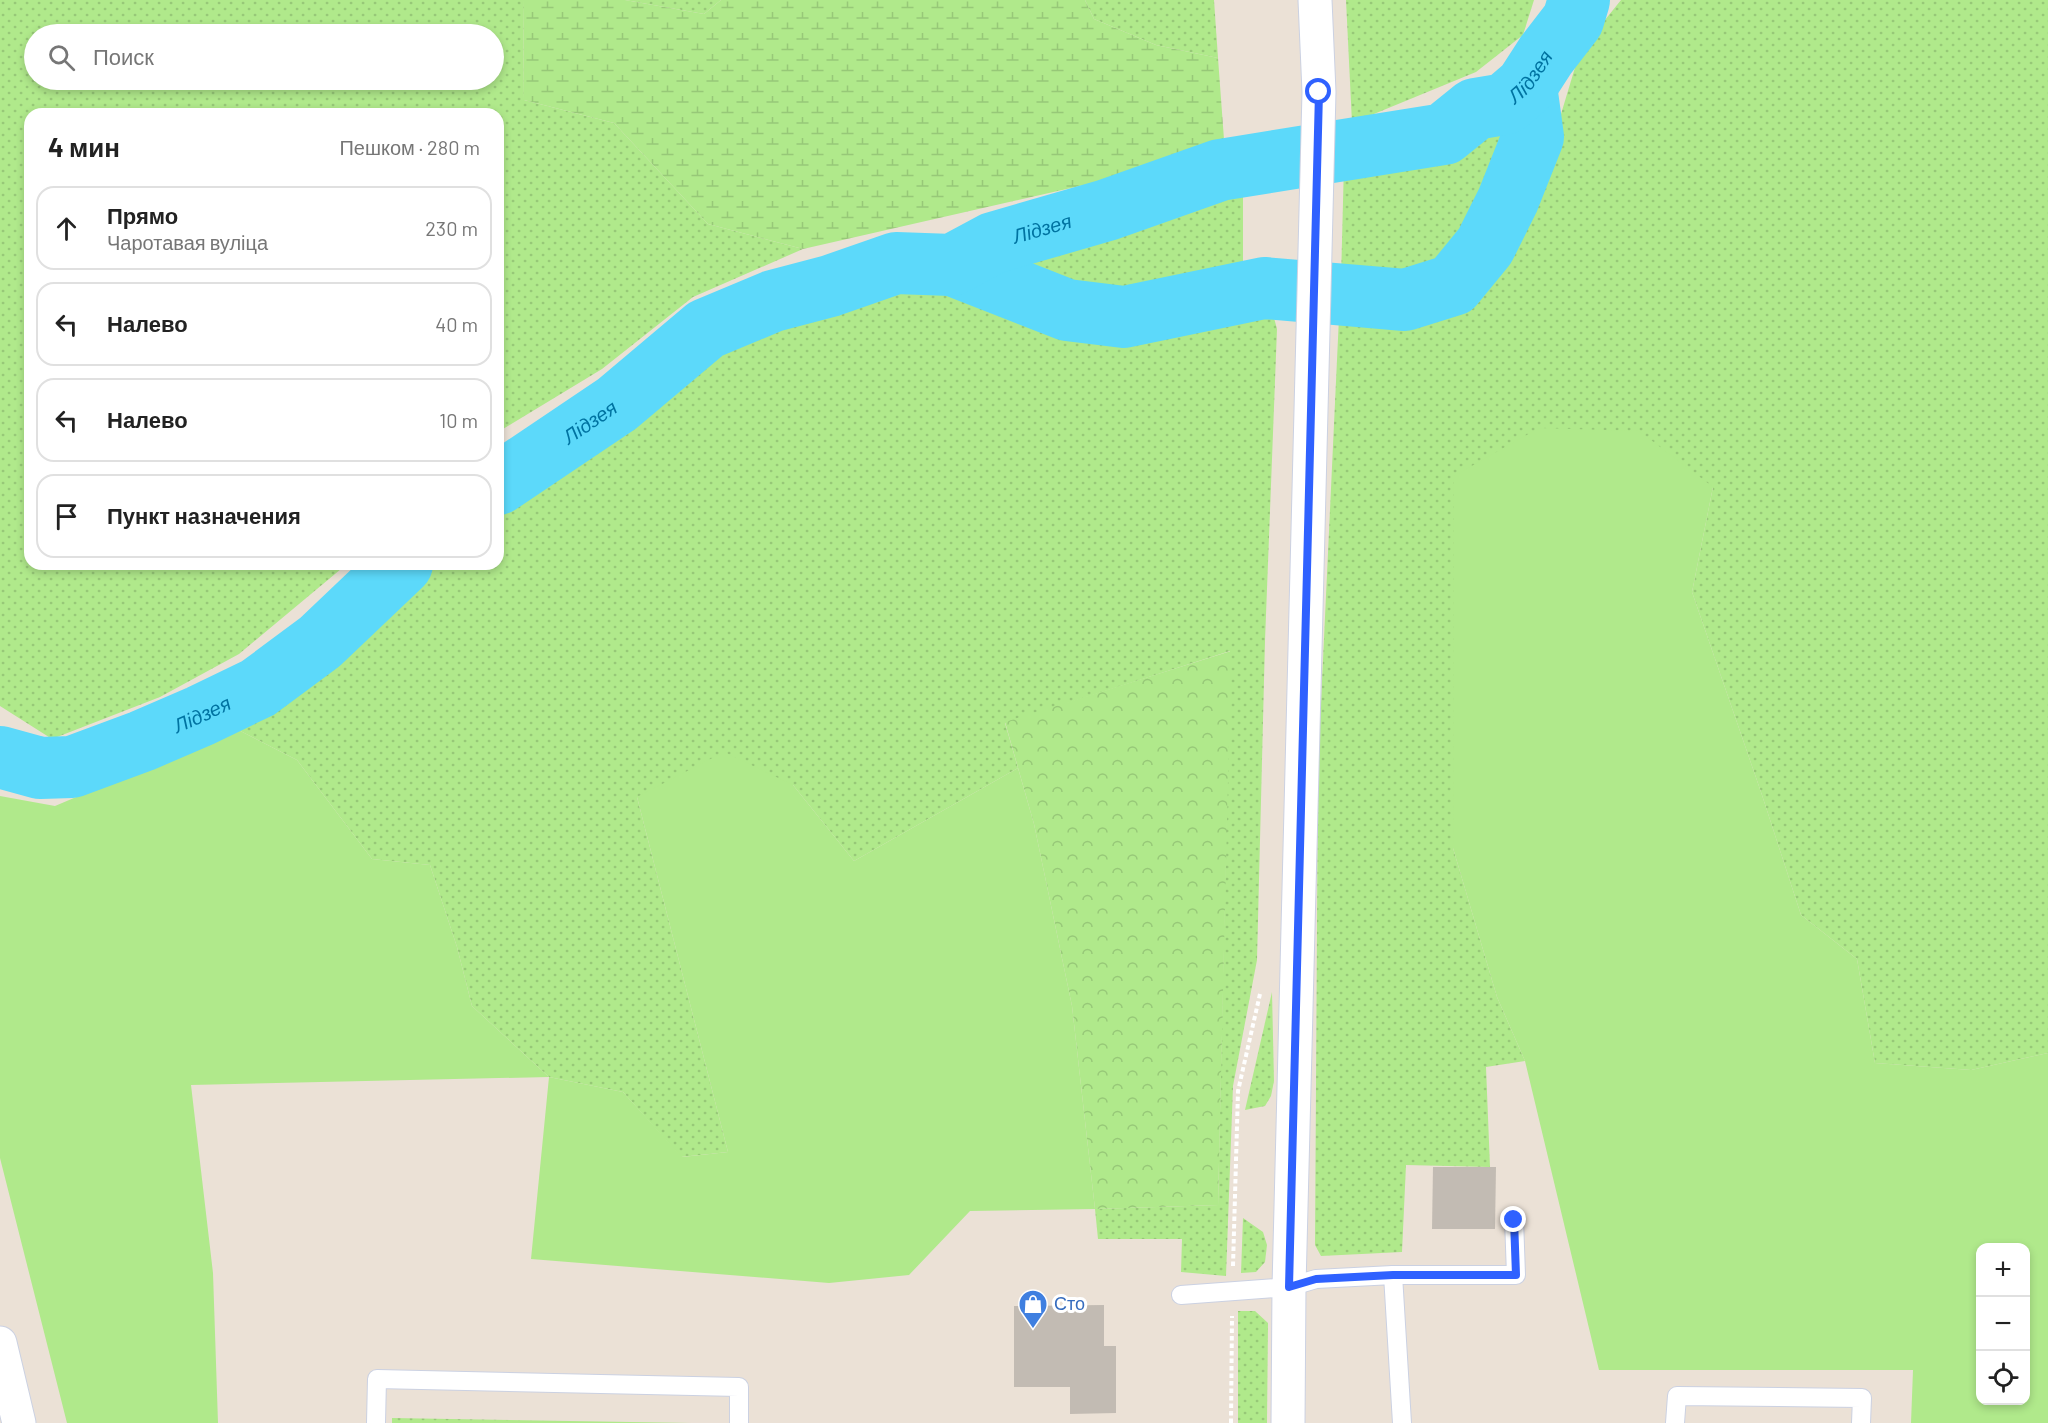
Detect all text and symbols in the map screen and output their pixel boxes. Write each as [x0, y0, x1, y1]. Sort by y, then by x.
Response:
search box [24, 24, 504, 90]
icon: search [45, 41, 78, 74]
text: Поиск [93, 43, 154, 69]
water label: Лідзея [1501, 45, 1557, 109]
route start [1305, 78, 1331, 104]
text: 4 мин [48, 131, 120, 162]
text: Пешком · 280 m [339, 135, 480, 159]
text: Прямо [107, 202, 178, 228]
water label: Лідзея [1008, 208, 1074, 248]
icon: ahead [50, 212, 83, 245]
text: 230 m [425, 216, 478, 240]
text: Чаротавая вуліца [107, 230, 268, 254]
icon: left [50, 308, 83, 341]
text: Налево [107, 310, 188, 336]
text: 40 m [435, 312, 478, 336]
water label: Лідзея [556, 394, 621, 449]
icon: left [50, 404, 83, 437]
text: Налево [107, 406, 188, 432]
text: 10 m [439, 408, 478, 432]
icon: arrive [50, 500, 83, 533]
text: Пункт назначения [107, 502, 301, 528]
water label: Лідзея [168, 690, 235, 738]
route end [1500, 1206, 1526, 1232]
map controls [1976, 1243, 2030, 1405]
button: + [1976, 1243, 2030, 1297]
shop icon: Сто [1017, 1288, 1049, 1330]
place label: Сто [1054, 1292, 1085, 1314]
button: − [1976, 1297, 2030, 1351]
button: locate [1976, 1351, 2030, 1405]

